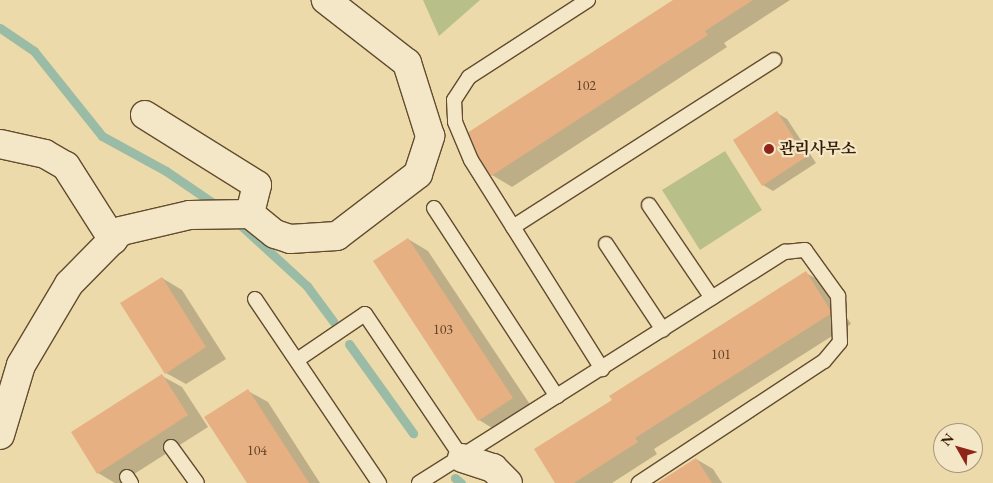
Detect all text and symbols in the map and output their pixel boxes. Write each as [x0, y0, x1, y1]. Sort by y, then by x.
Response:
house number: 102 [576, 77, 596, 93]
place label: 관리사무소 [779, 139, 856, 159]
marker: 관리사무소 [763, 143, 775, 155]
house number: 103 [433, 321, 453, 337]
house number: 101 [711, 346, 731, 362]
north arrow [933, 423, 983, 473]
text: N [936, 429, 958, 449]
house number: 104 [247, 442, 267, 458]

